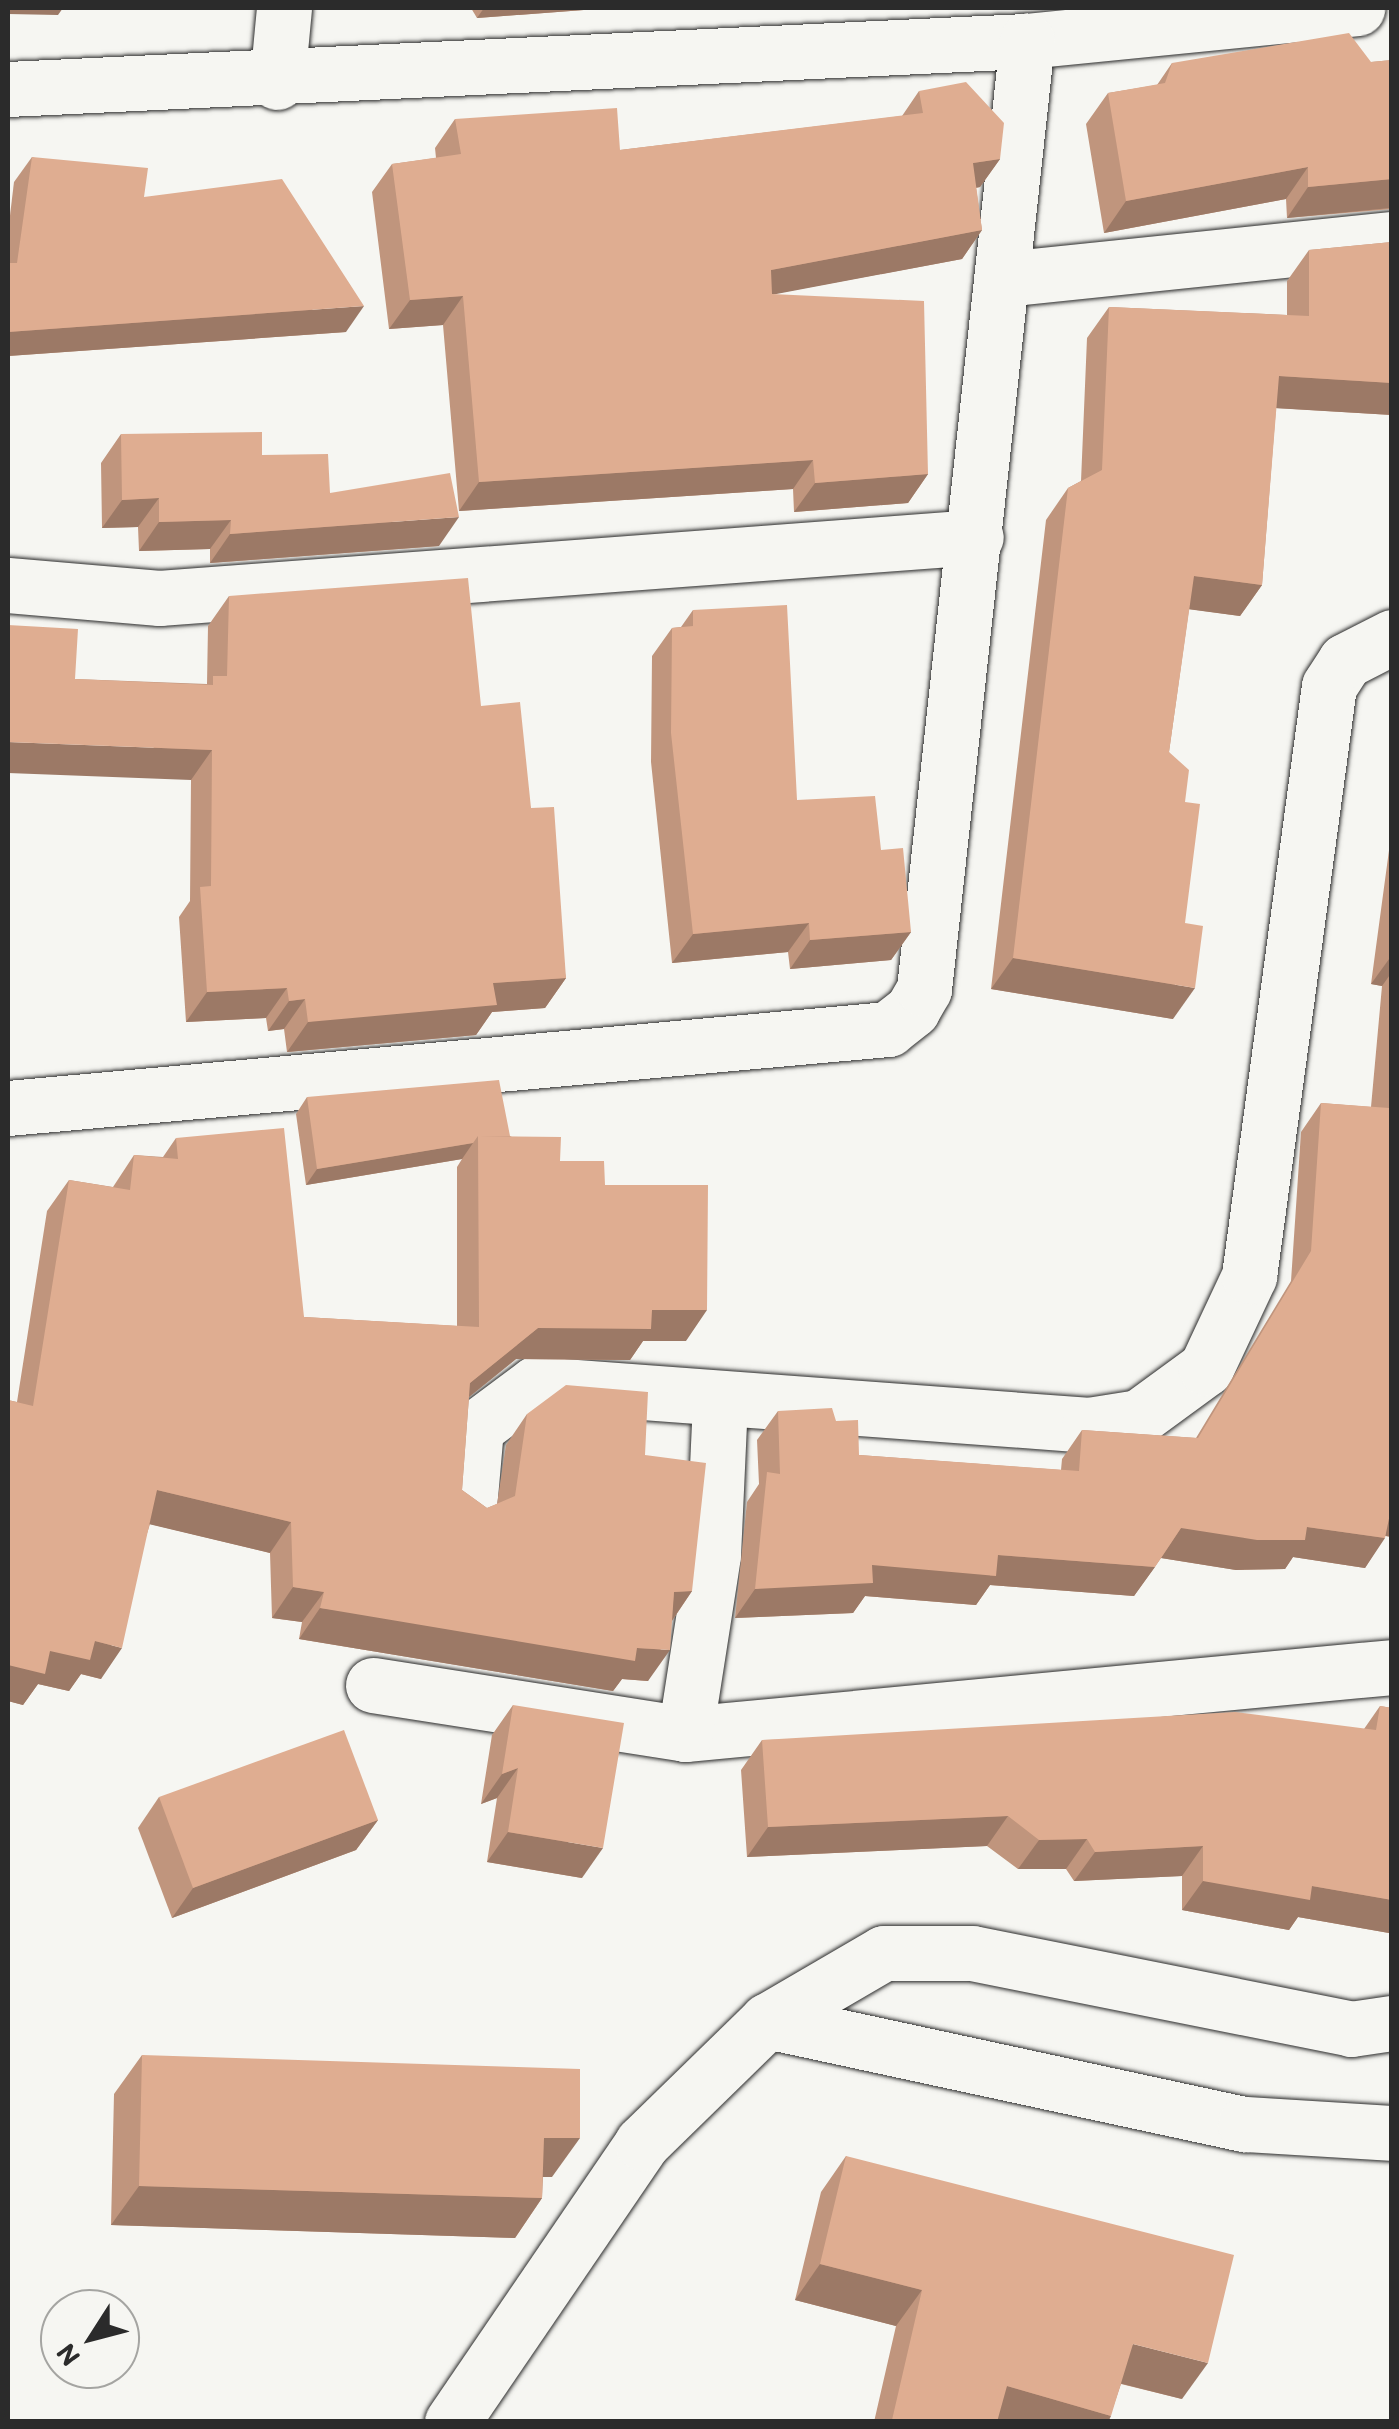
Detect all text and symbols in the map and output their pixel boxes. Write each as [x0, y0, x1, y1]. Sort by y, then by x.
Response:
north arrow [40, 2289, 140, 2389]
text: N [48, 2338, 87, 2373]

